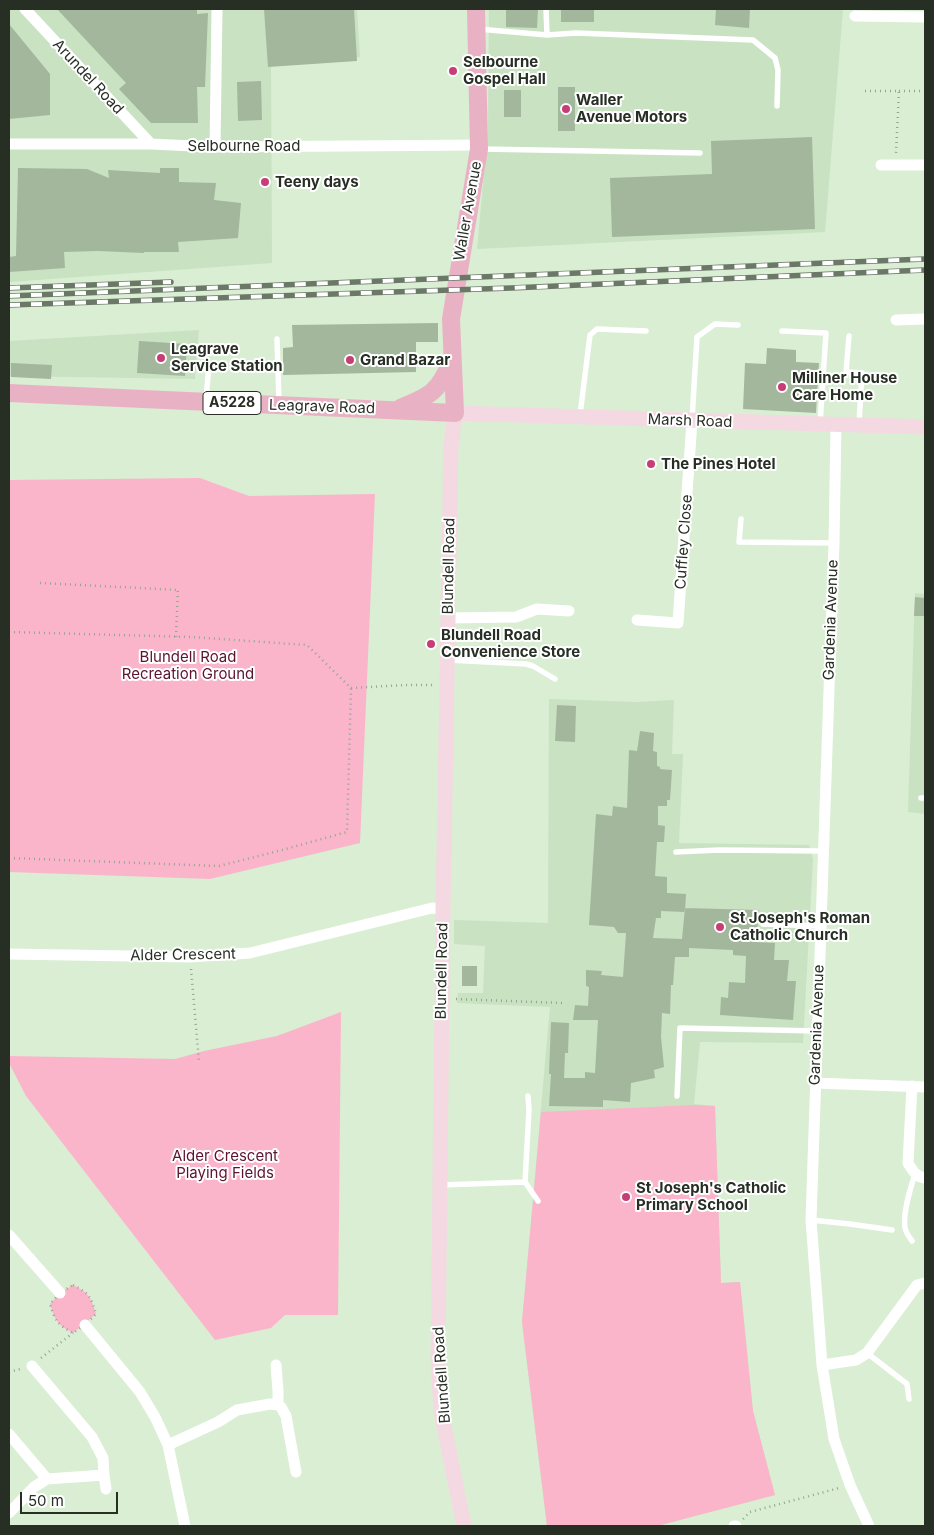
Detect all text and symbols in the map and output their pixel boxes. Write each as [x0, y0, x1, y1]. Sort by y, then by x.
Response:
street label: Arundel Road [49, 36, 127, 118]
place label: Selbourne Gospel Hall [463, 53, 546, 88]
marker: Selbourne Gospel Hall [447, 65, 459, 77]
place label: Waller Avenue Motors [576, 91, 687, 126]
marker: Waller Avenue Motors [560, 103, 572, 115]
street label: Selbourne Road [188, 137, 300, 155]
street label: Waller Avenue [450, 160, 486, 262]
place label: Teeny days [275, 173, 359, 191]
marker: Teeny days [259, 176, 271, 188]
place label: Leagrave Service Station [171, 340, 283, 375]
place label: Grand Bazar [360, 351, 450, 369]
marker: Leagrave Service Station [155, 352, 167, 364]
marker: Grand Bazar [344, 354, 356, 366]
place label: Milliner House Care Home [792, 369, 897, 404]
marker: Milliner House Care Home [776, 381, 788, 393]
road number: A5228 [203, 392, 261, 414]
street label: Leagrave Road [269, 396, 375, 418]
street label: Marsh Road [647, 411, 733, 431]
place label: The Pines Hotel [661, 455, 776, 473]
marker: The Pines Hotel [645, 458, 657, 470]
street label: Cuffley Close [672, 494, 696, 590]
street label: Blundell Road [439, 517, 459, 615]
street label: Gardenia Avenue [820, 559, 842, 681]
place label: Blundell Road Convenience Store [441, 626, 580, 661]
marker: Blundell Road Convenience Store [425, 638, 437, 650]
park label: Blundell Road Recreation Ground [122, 648, 254, 683]
place label: St Joseph's Roman Catholic Church [730, 909, 870, 944]
marker: St Joseph's Roman Catholic Church [714, 921, 726, 933]
street label: Blundell Road [432, 922, 452, 1020]
street label: Alder Crescent [130, 945, 236, 965]
street label: Gardenia Avenue [806, 964, 828, 1086]
park label: Alder Crescent Playing Fields [172, 1147, 278, 1182]
place label: St Joseph's Catholic Primary School [636, 1179, 786, 1214]
marker: St Joseph's Catholic Primary School [620, 1191, 632, 1203]
street label: Blundell Road [430, 1326, 454, 1424]
scale bar [22, 1482, 120, 1514]
text: 50 m [28, 1491, 64, 1510]

